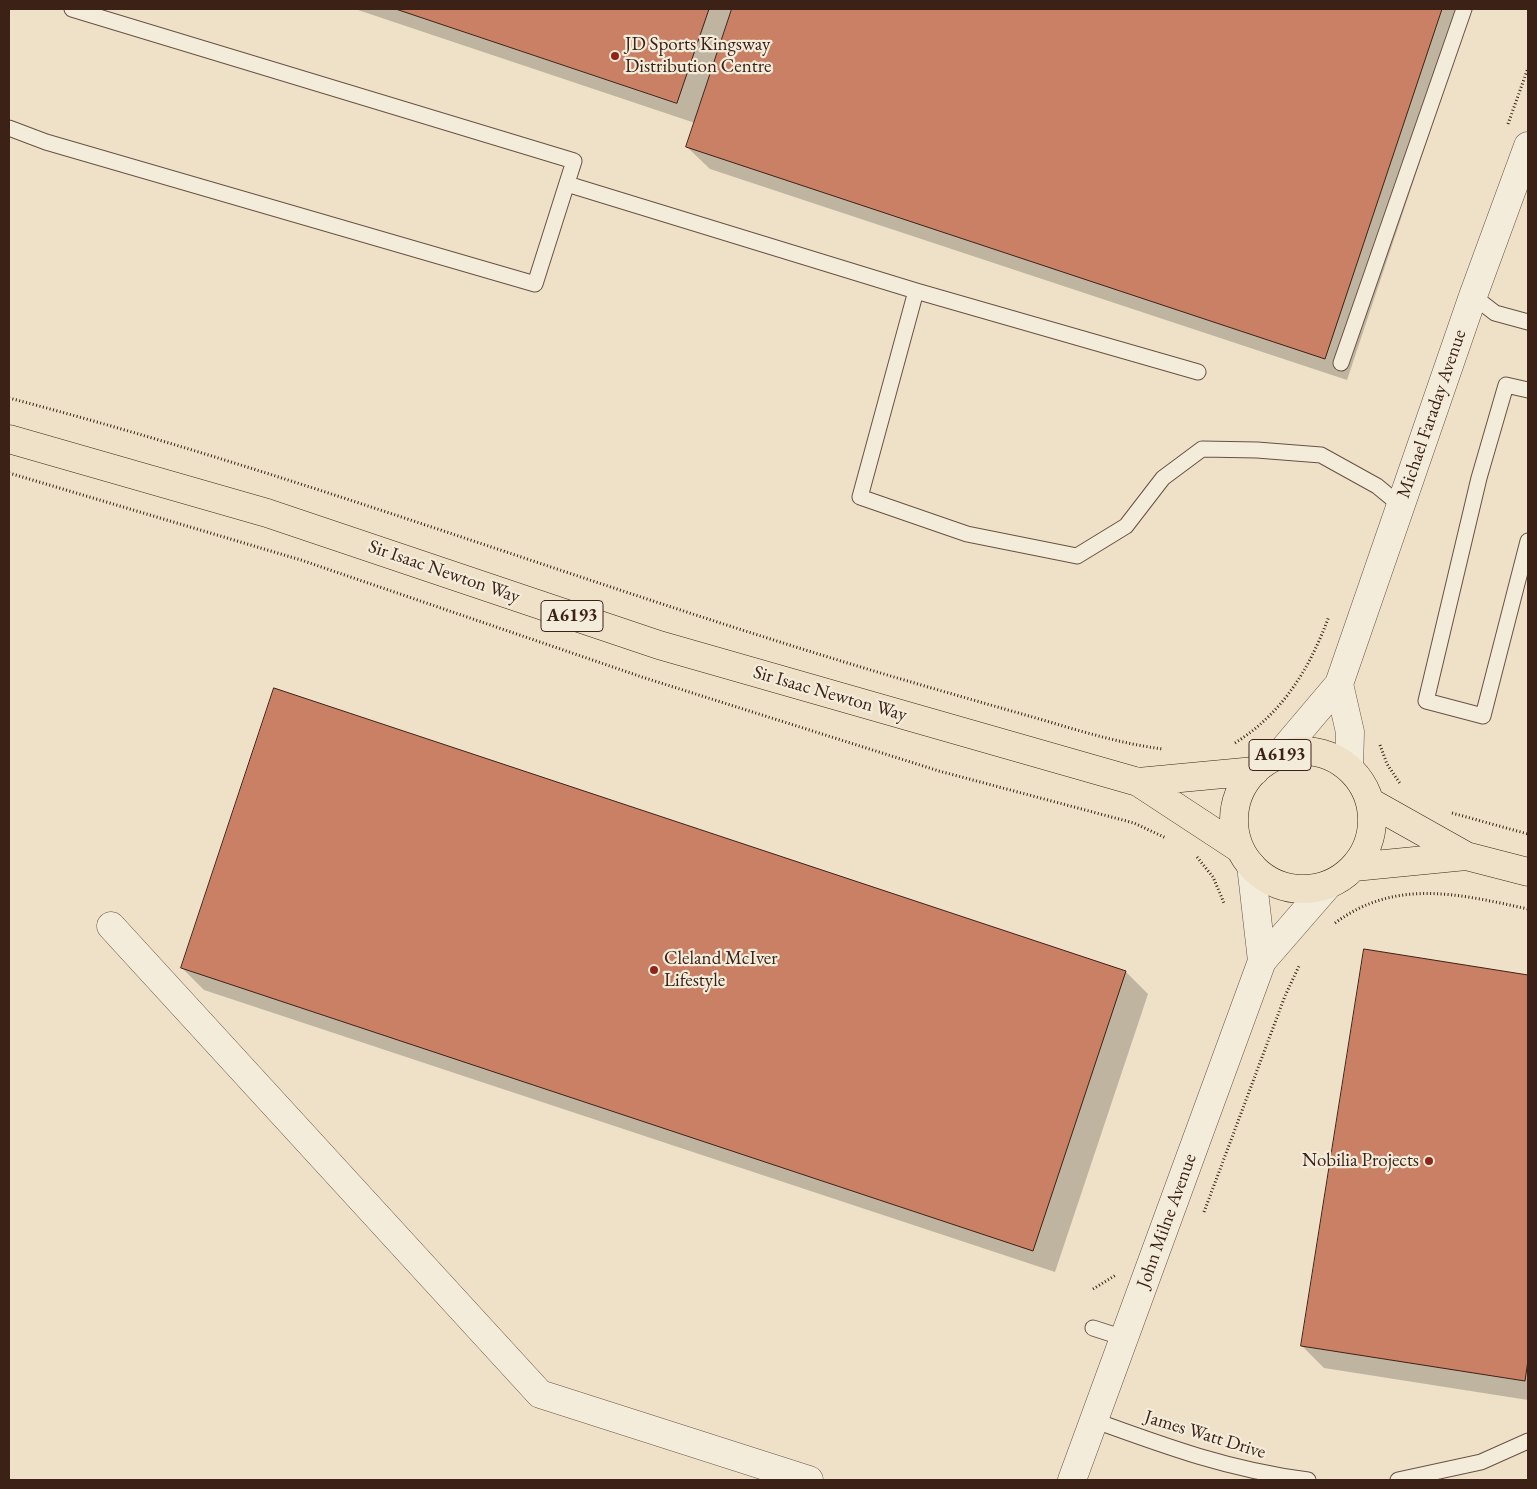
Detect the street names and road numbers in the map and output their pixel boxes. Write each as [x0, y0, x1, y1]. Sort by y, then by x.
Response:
street label: Michael Faraday Avenue [1392, 327, 1472, 501]
street label: Sir Isaac Newton Way [365, 535, 523, 609]
road number: A6193 [541, 600, 603, 632]
street label: Sir Isaac Newton Way [751, 661, 909, 727]
road number: A6193 [1249, 740, 1311, 770]
street label: John Milne Avenue [1132, 1151, 1202, 1291]
street label: James Watt Drive [1142, 1406, 1268, 1464]

